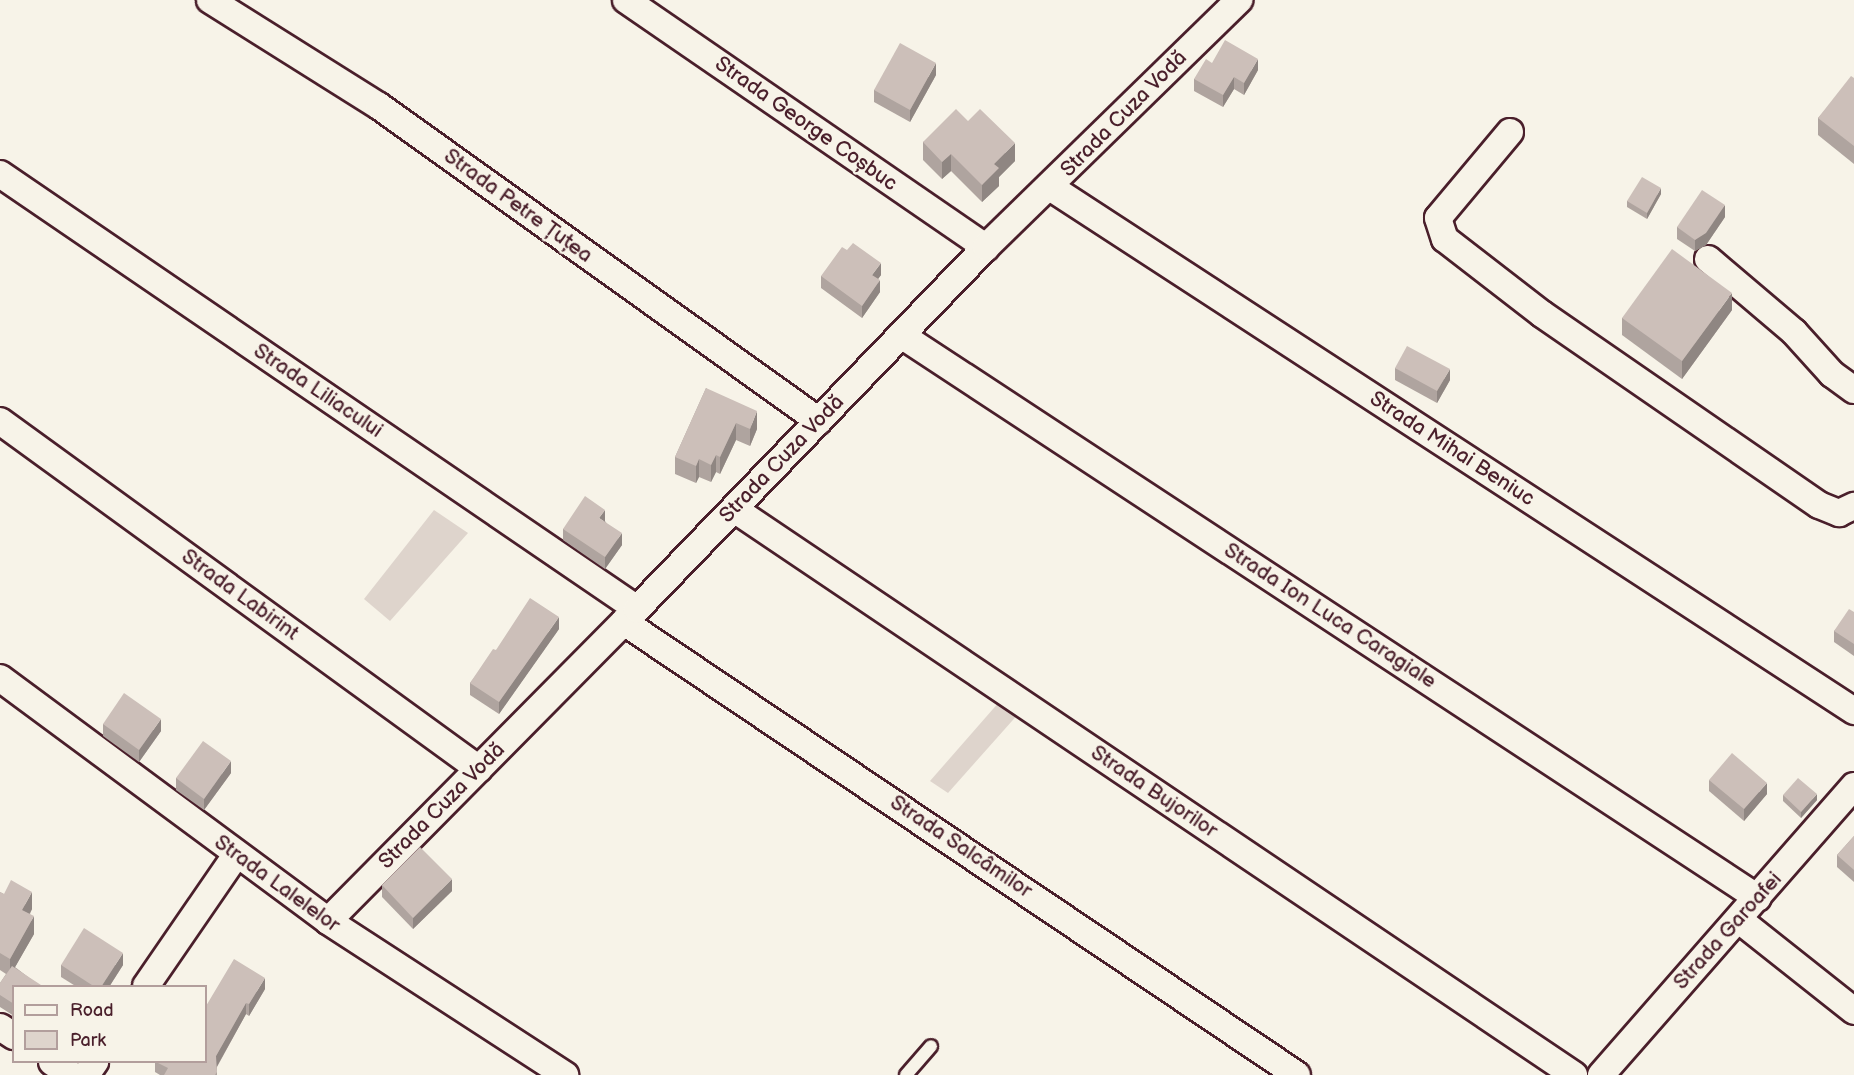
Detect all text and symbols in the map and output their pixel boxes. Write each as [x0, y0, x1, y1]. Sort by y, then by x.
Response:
street label: Strada Cuza Vodă [1055, 45, 1193, 183]
street label: Strada George Coșbuc [710, 51, 902, 197]
street label: Strada Petre Țuțea [439, 144, 597, 268]
street label: Strada Liliacului [249, 338, 387, 444]
street label: Strada Mihai Beniuc [1365, 386, 1539, 512]
street label: Strada Cuza Vodă [714, 389, 850, 529]
street label: Strada Ion Luca Caragiale [1219, 538, 1441, 694]
street label: Strada Labirint [177, 544, 303, 646]
street label: Strada Cuza Vodă [373, 737, 511, 875]
street label: Strada Bujorilor [1086, 740, 1222, 844]
street label: Strada Salcâmilor [885, 790, 1037, 904]
street label: Strada Lalelelor [209, 830, 345, 938]
street label: Strada Garoafei [1669, 867, 1787, 995]
legend [12, 985, 207, 1063]
text: Road [70, 1000, 114, 1021]
text: Park [70, 1030, 106, 1051]

